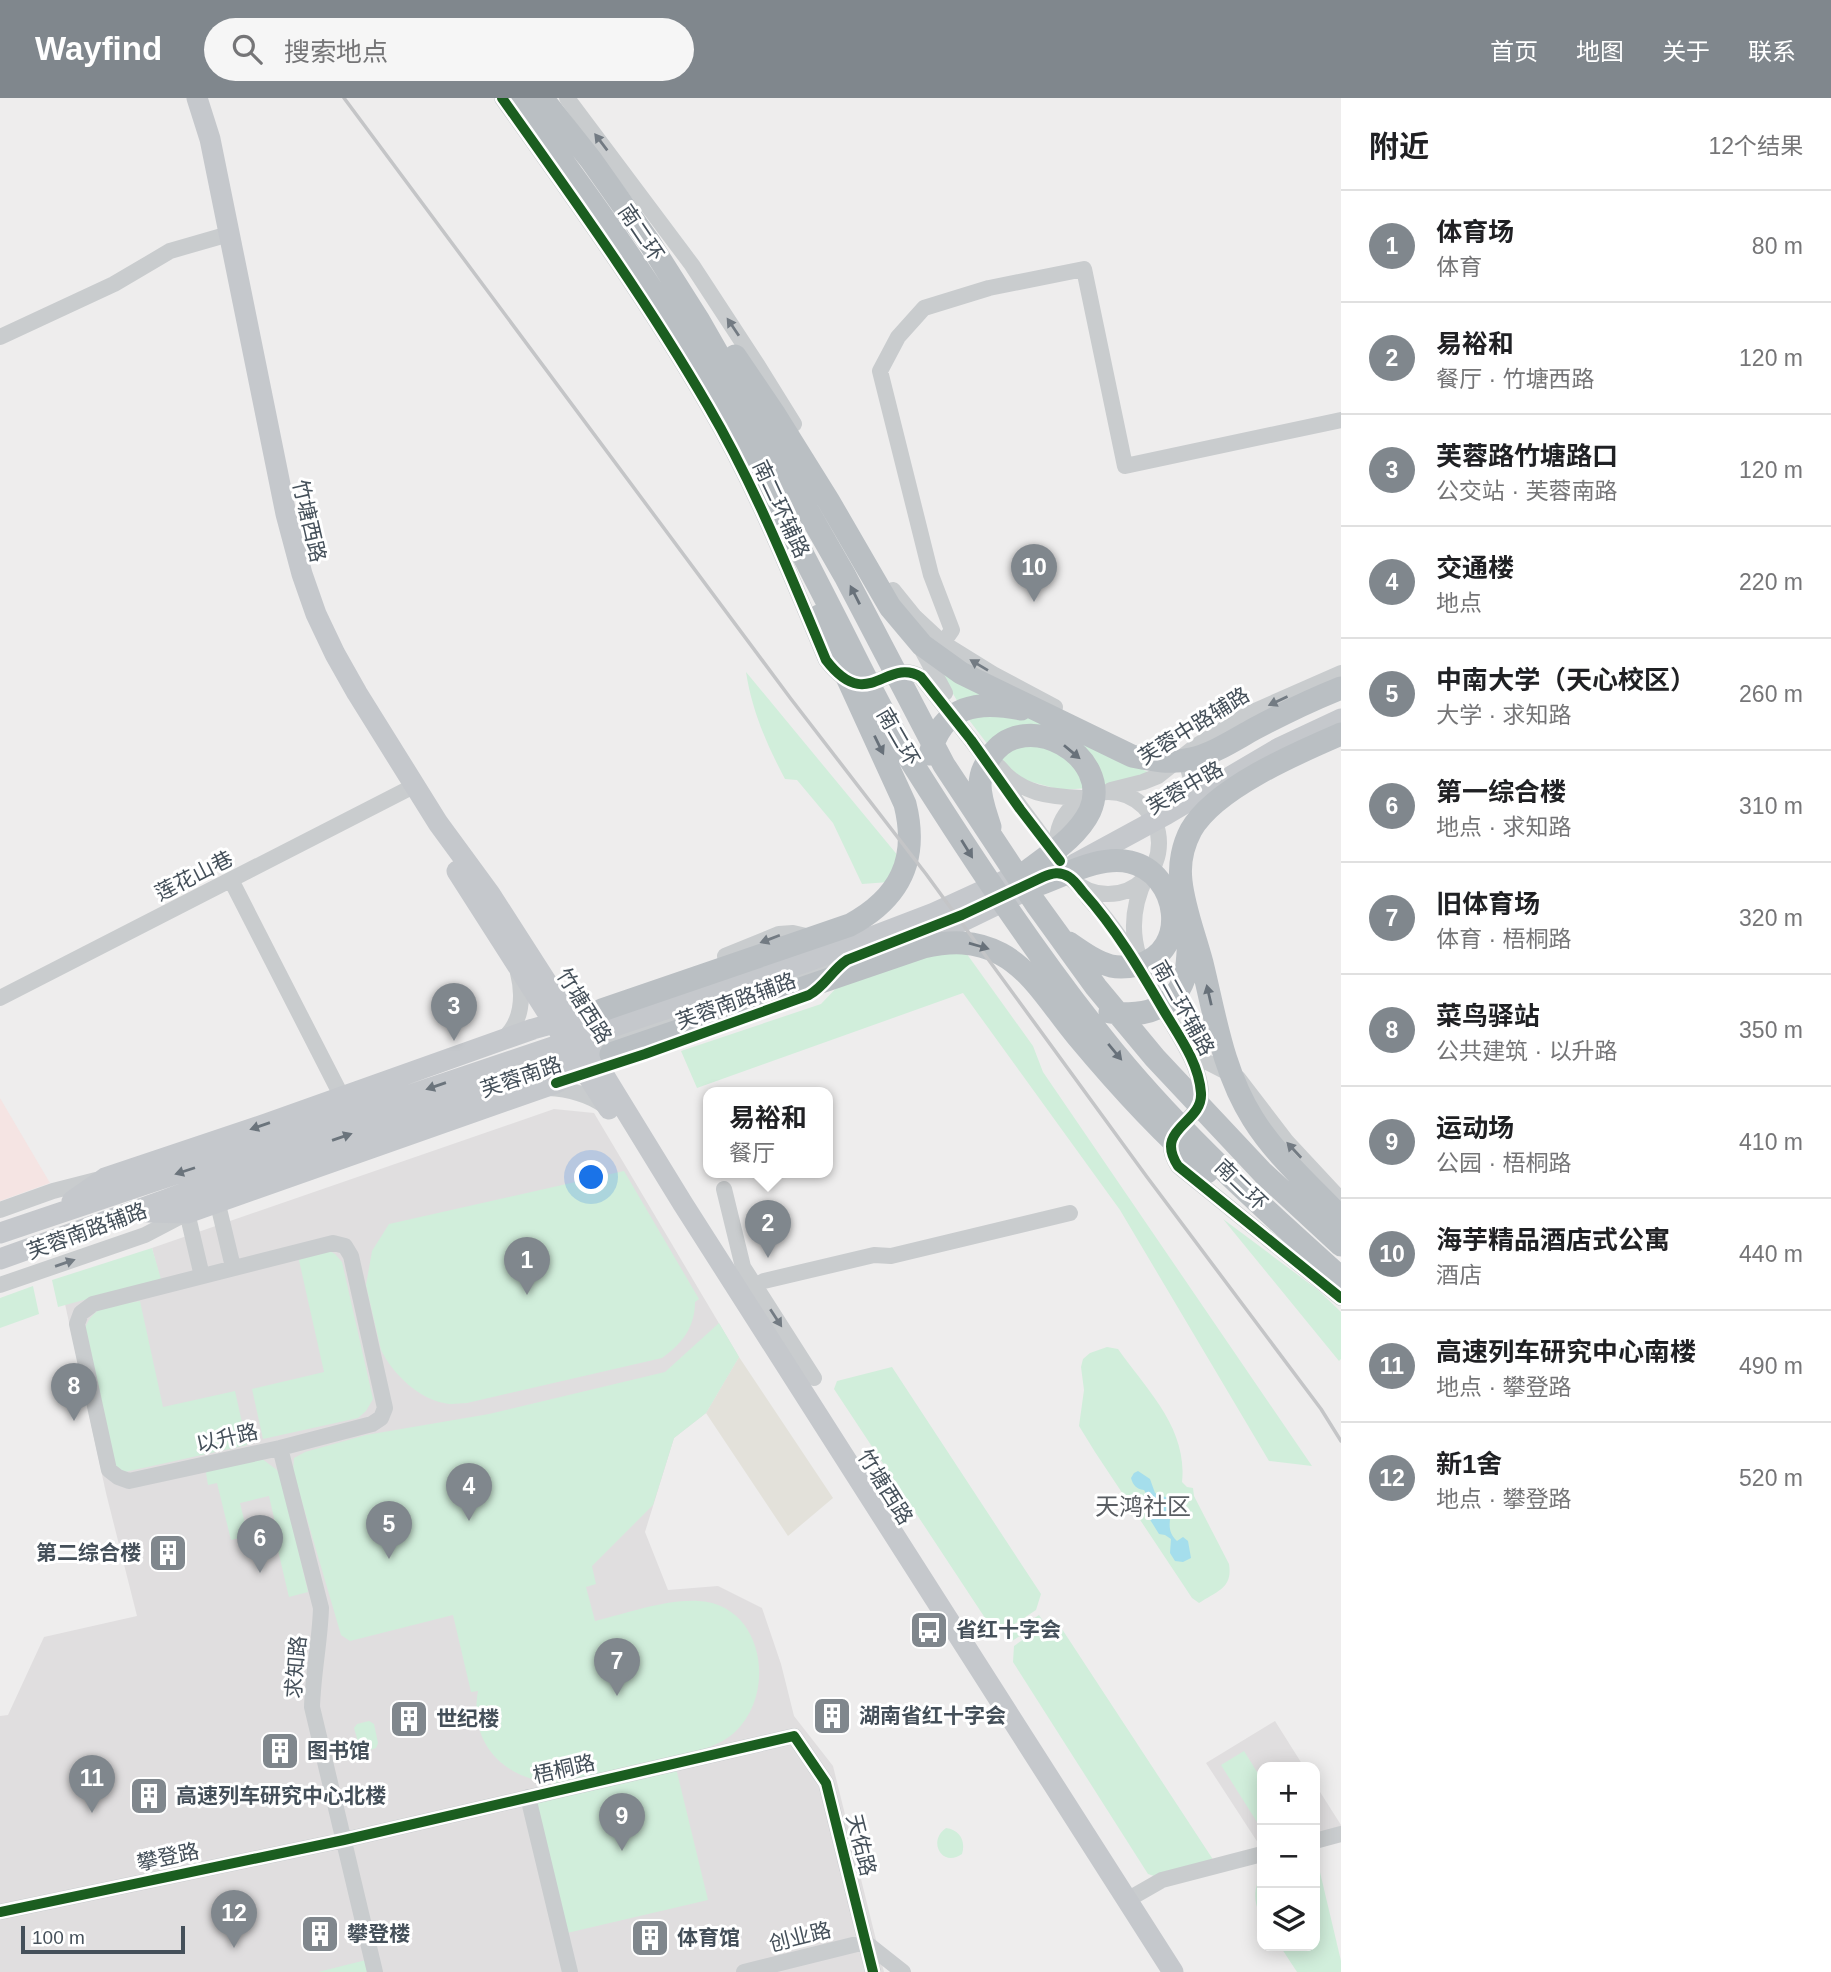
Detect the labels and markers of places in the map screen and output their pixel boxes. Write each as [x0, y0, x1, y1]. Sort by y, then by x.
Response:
pin: 10 [1011, 544, 1057, 602]
pin: 3 [431, 983, 477, 1041]
pin: 2 [745, 1200, 791, 1258]
pin: 1 [504, 1237, 550, 1295]
pin: 8 [51, 1363, 97, 1421]
pin: 4 [446, 1463, 492, 1521]
pin: 5 [366, 1501, 412, 1559]
pin: 6 [237, 1515, 283, 1573]
building icon: 第二综合楼 [147, 1532, 189, 1574]
place label: 第二综合楼 [36, 1541, 141, 1564]
bus stop icon: 省红十字会 [908, 1609, 950, 1651]
place label: 省红十字会 [956, 1618, 1061, 1641]
pin: 7 [594, 1638, 640, 1696]
building icon: 湖南省红十字会 [811, 1695, 853, 1737]
building icon: 世纪楼 [388, 1698, 430, 1740]
place label: 湖南省红十字会 [859, 1704, 1006, 1727]
place label: 世纪楼 [436, 1707, 499, 1730]
building icon: 图书馆 [259, 1730, 301, 1772]
place label: 图书馆 [307, 1739, 370, 1762]
pin: 11 [69, 1755, 115, 1813]
building icon: 高速列车研究中心北楼 [128, 1775, 170, 1817]
place label: 高速列车研究中心北楼 [176, 1784, 386, 1807]
pin: 9 [599, 1793, 645, 1851]
pin: 12 [211, 1890, 257, 1948]
building icon: 攀登楼 [299, 1913, 341, 1955]
building icon: 体育馆 [629, 1917, 671, 1959]
place label: 攀登楼 [347, 1922, 410, 1945]
place label: 体育馆 [677, 1926, 740, 1949]

